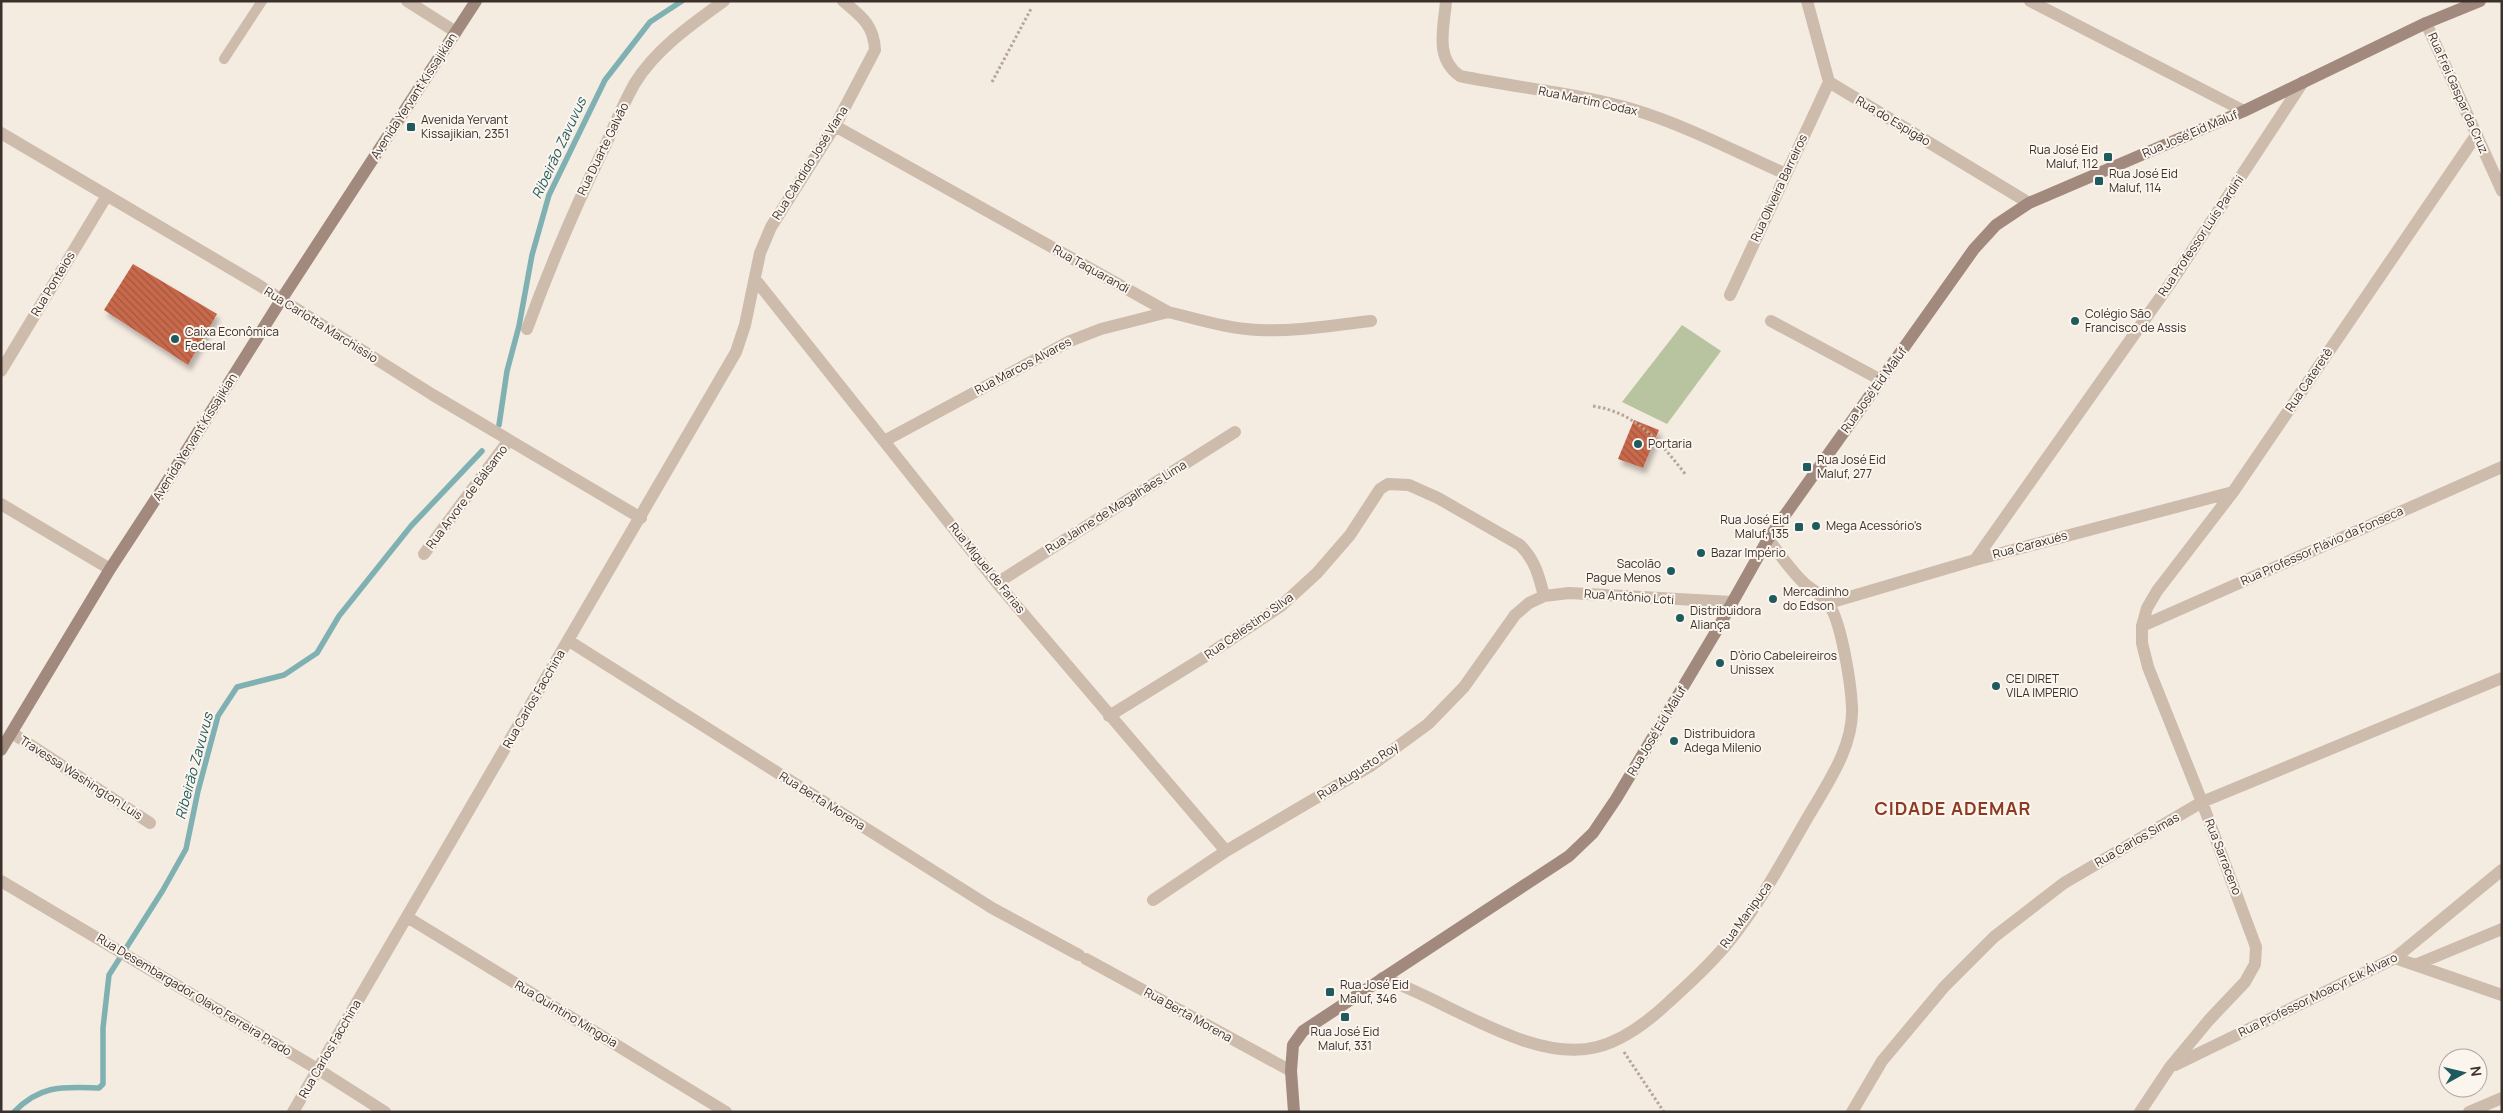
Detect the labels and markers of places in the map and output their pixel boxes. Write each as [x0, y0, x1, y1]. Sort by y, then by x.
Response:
place label: Avenida Yervant Kissajikian, 2351 [421, 111, 509, 142]
marker: Avenida Yervant Kissajikian, 2351 [405, 121, 417, 133]
place label: Rua José Eid Maluf, 112 [2029, 141, 2098, 172]
marker: Rua José Eid Maluf, 112 [2102, 151, 2114, 163]
place label: Rua José Eid Maluf, 114 [2109, 165, 2178, 196]
marker: Rua José Eid Maluf, 114 [2093, 175, 2105, 187]
place label: Colégio São Francisco de Assis [2085, 305, 2186, 336]
marker: Colégio São Francisco de Assis [2069, 315, 2081, 327]
place label: Caixa Econômica Federal [185, 323, 279, 354]
marker: Caixa Econômica Federal [169, 333, 181, 345]
place label: Portaria [1648, 435, 1692, 452]
marker: Portaria [1632, 438, 1644, 450]
place label: Rua José Eid Maluf, 277 [1817, 451, 1886, 482]
marker: Rua José Eid Maluf, 277 [1801, 461, 1813, 473]
place label: Rua José Eid Maluf, 135 [1720, 511, 1789, 542]
place label: Mega Acessório's [1826, 517, 1922, 534]
marker: Mega Acessório's [1810, 520, 1822, 532]
marker: Rua José Eid Maluf, 135 [1793, 521, 1805, 533]
place label: Bazar Império [1711, 544, 1786, 561]
marker: Bazar Império [1695, 547, 1707, 559]
place label: Sacolão Pague Menos [1586, 555, 1661, 586]
marker: Sacolão Pague Menos [1665, 565, 1677, 577]
place label: Mercadinho do Edson [1783, 583, 1849, 614]
marker: Mercadinho do Edson [1767, 593, 1779, 605]
place label: Distribuidora Aliança [1690, 602, 1761, 633]
marker: Distribuidora Aliança [1674, 612, 1686, 624]
place label: D'òrio Cabeleireiros Unissex [1730, 647, 1837, 678]
marker: D'òrio Cabeleireiros Unissex [1714, 657, 1726, 669]
place label: CEI DIRET VILA IMPERIO [2006, 670, 2079, 701]
marker: CEI DIRET VILA IMPERIO [1990, 680, 2002, 692]
place label: Distribuidora Adega Milenio [1684, 725, 1761, 756]
marker: Distribuidora Adega Milenio [1668, 735, 1680, 747]
place label: Rua José Eid Maluf, 346 [1340, 976, 1409, 1007]
marker: Rua José Eid Maluf, 346 [1324, 986, 1336, 998]
marker: Rua José Eid Maluf, 331 [1339, 1011, 1351, 1023]
place label: Rua José Eid Maluf, 331 [1311, 1023, 1379, 1054]

